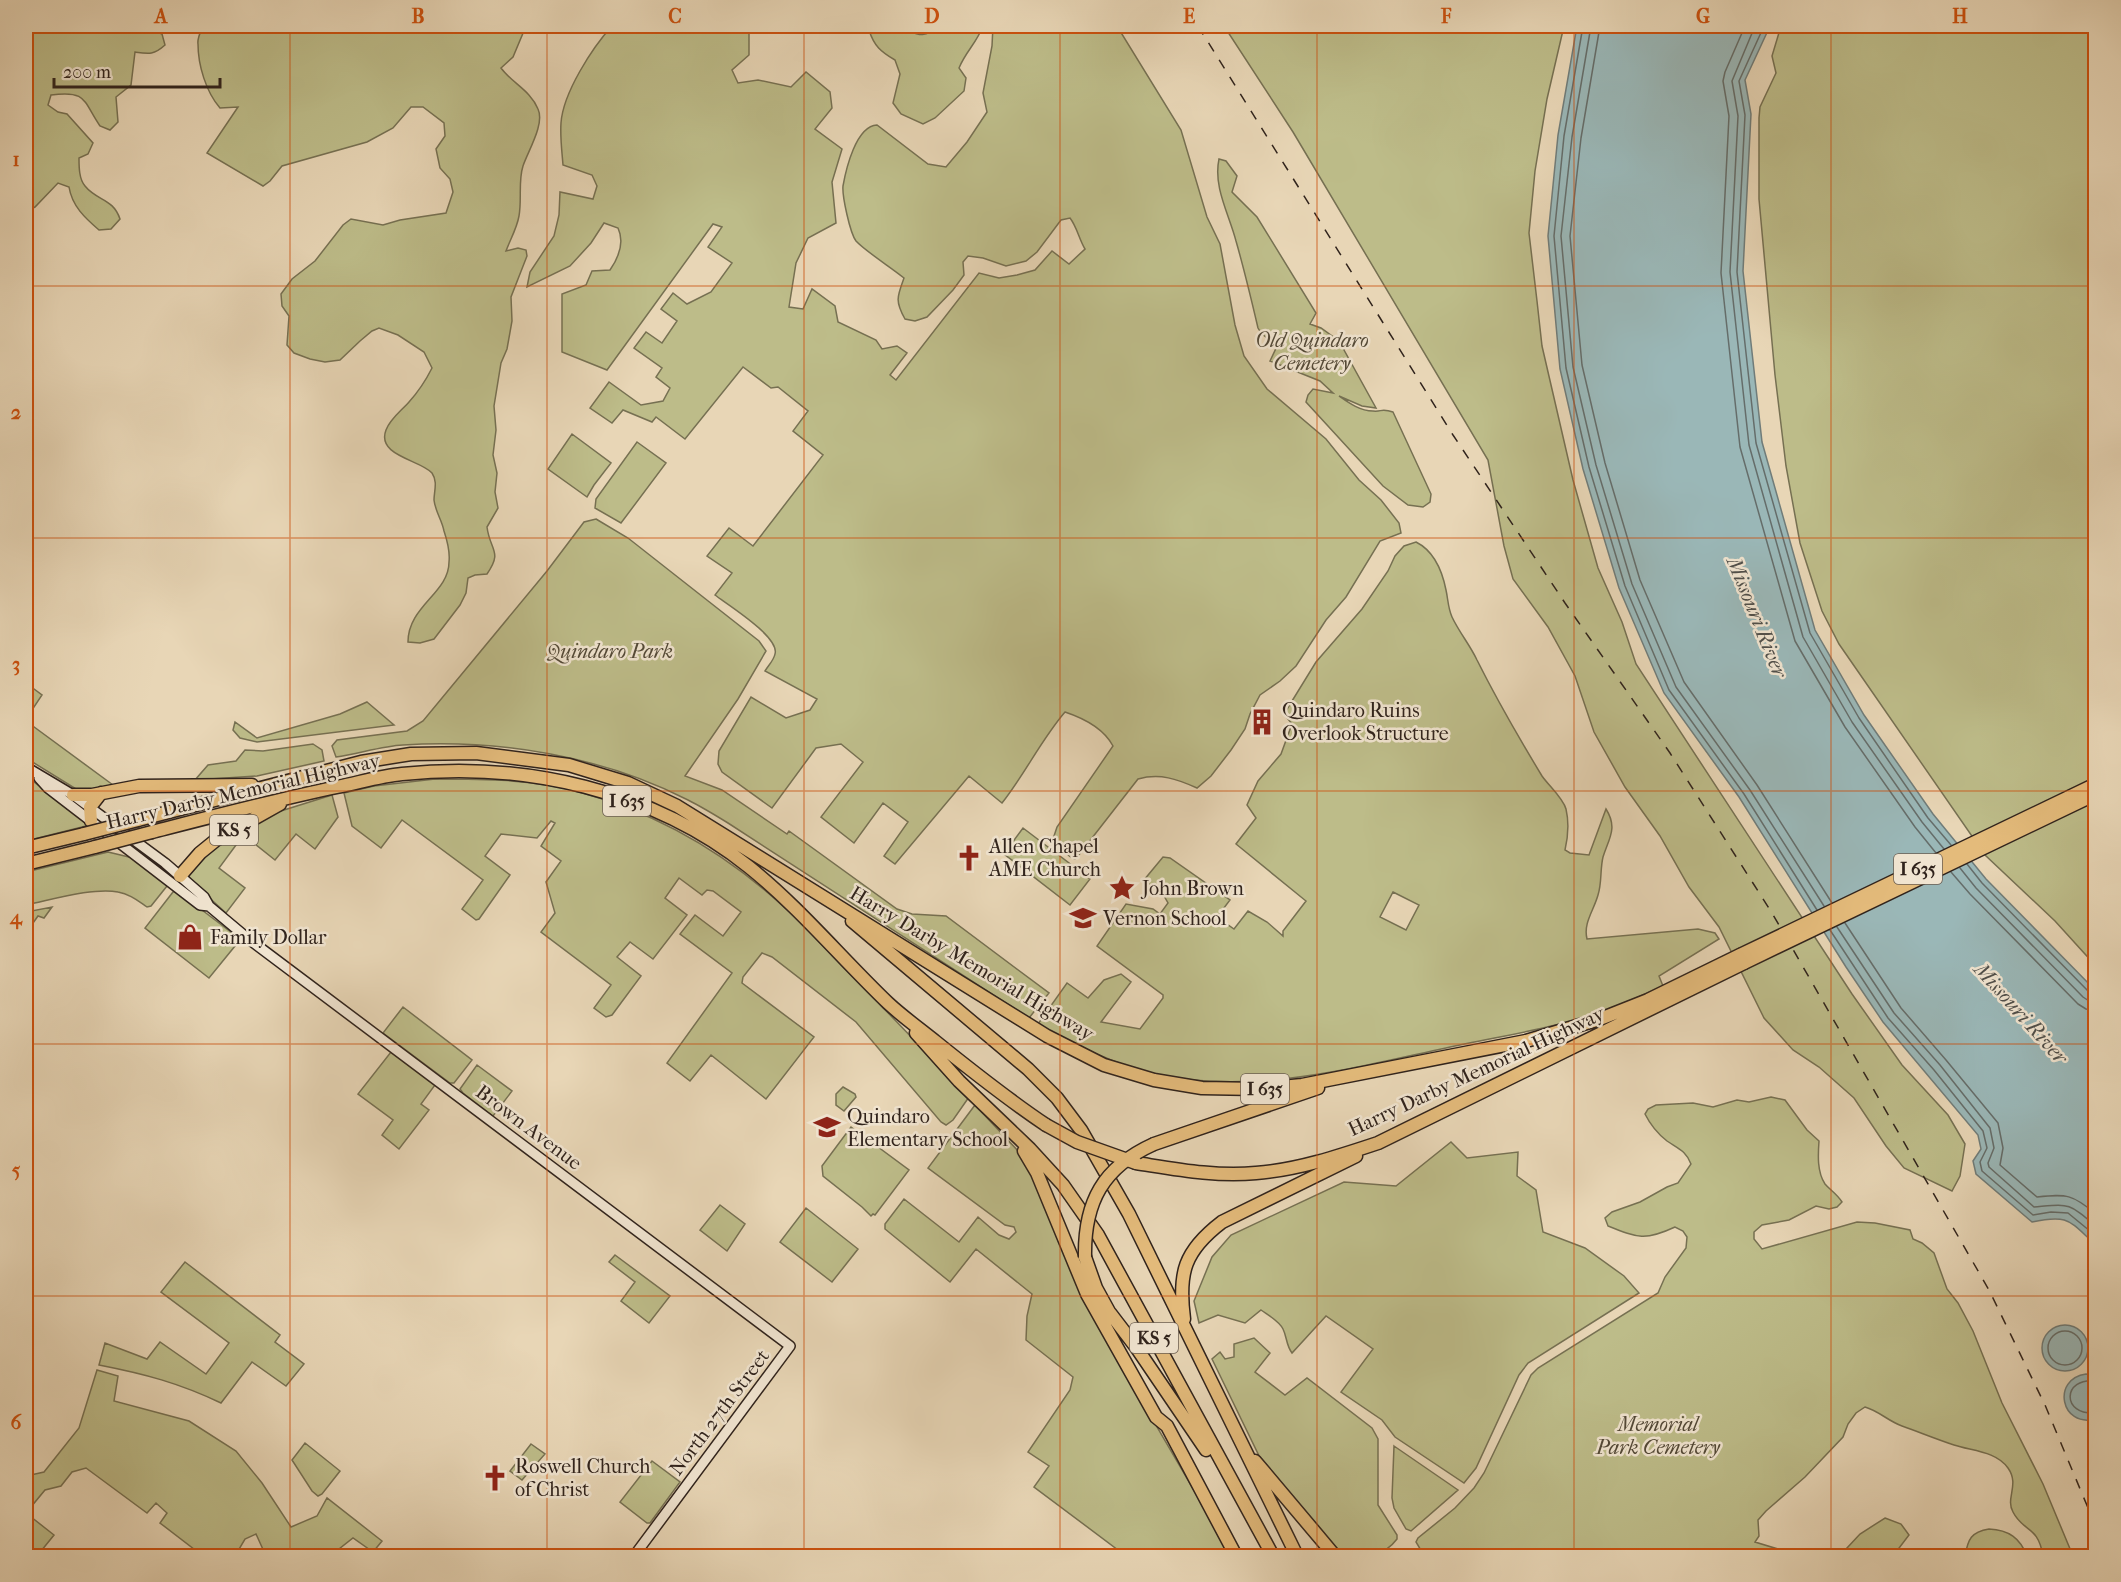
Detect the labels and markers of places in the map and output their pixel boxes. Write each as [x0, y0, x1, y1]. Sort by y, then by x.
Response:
place label: Quindaro Ruins Overlook Structure [1282, 699, 1449, 745]
building icon: Quindaro Ruins Overlook Structure [1247, 707, 1277, 737]
place label: Allen Chapel AME Church [988, 835, 1102, 881]
church icon: Allen Chapel AME Church [954, 843, 984, 873]
place icon: John Brown [1107, 873, 1137, 903]
place label: John Brown [1140, 877, 1244, 900]
school or university icon: Vernon School [1068, 903, 1098, 933]
place label: Vernon School [1102, 907, 1227, 930]
shop icon: Family Dollar [175, 922, 205, 952]
place label: Family Dollar [210, 926, 327, 949]
place label: Quindaro Elementary School [847, 1105, 1009, 1151]
school or university icon: Quindaro Elementary School [812, 1112, 842, 1142]
place label: Roswell Church of Christ [515, 1455, 651, 1501]
church icon: Roswell Church of Christ [480, 1463, 510, 1493]

